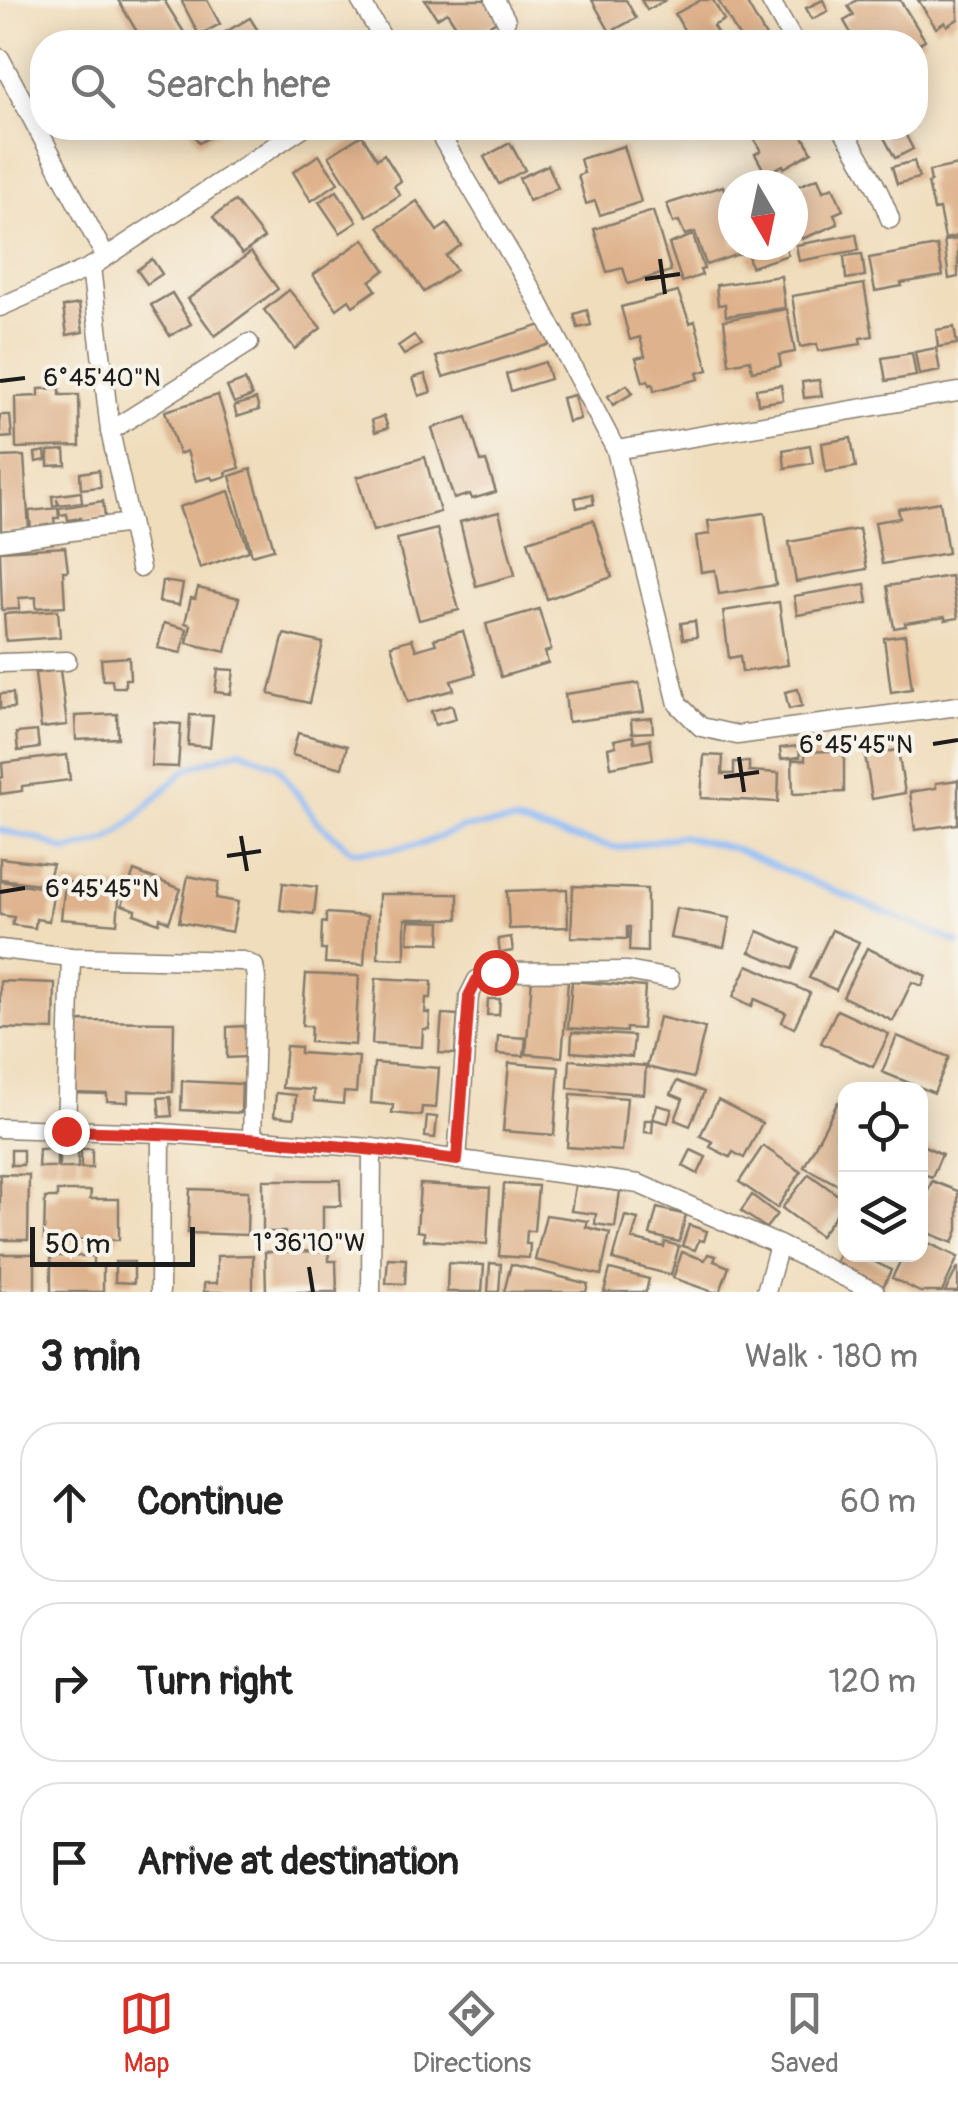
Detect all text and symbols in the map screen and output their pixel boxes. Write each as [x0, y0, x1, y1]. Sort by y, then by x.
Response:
search box [30, 30, 928, 140]
icon: search [65, 58, 120, 113]
text: Search here [145, 61, 331, 109]
north arrow [718, 170, 808, 260]
text: 6°45'40"N [43, 363, 161, 394]
text: 6°45'45"N [799, 730, 913, 761]
text: 6°45'45"N [45, 874, 159, 905]
route start [473, 950, 519, 996]
map controls [838, 1082, 928, 1262]
button: locate [838, 1082, 928, 1172]
route end [44, 1109, 90, 1155]
button: layers [838, 1172, 928, 1262]
scale bar [30, 1222, 195, 1266]
text: 50 m [45, 1227, 110, 1262]
text: 1°36'10"W [253, 1228, 365, 1259]
text: 3 min [40, 1331, 141, 1383]
text: Walk · 180 m [745, 1337, 918, 1377]
icon: ahead [42, 1475, 97, 1530]
text: Continue [137, 1478, 283, 1526]
text: 60 m [840, 1482, 916, 1522]
icon: right [42, 1655, 97, 1710]
text: Turn right [137, 1658, 292, 1706]
text: 120 m [828, 1662, 916, 1702]
icon: arrive [42, 1835, 97, 1890]
text: Arrive at destination [137, 1838, 459, 1886]
tab: Map [119, 1986, 174, 2081]
tab: Directions [412, 1986, 531, 2081]
tab: Saved [769, 1986, 839, 2081]

